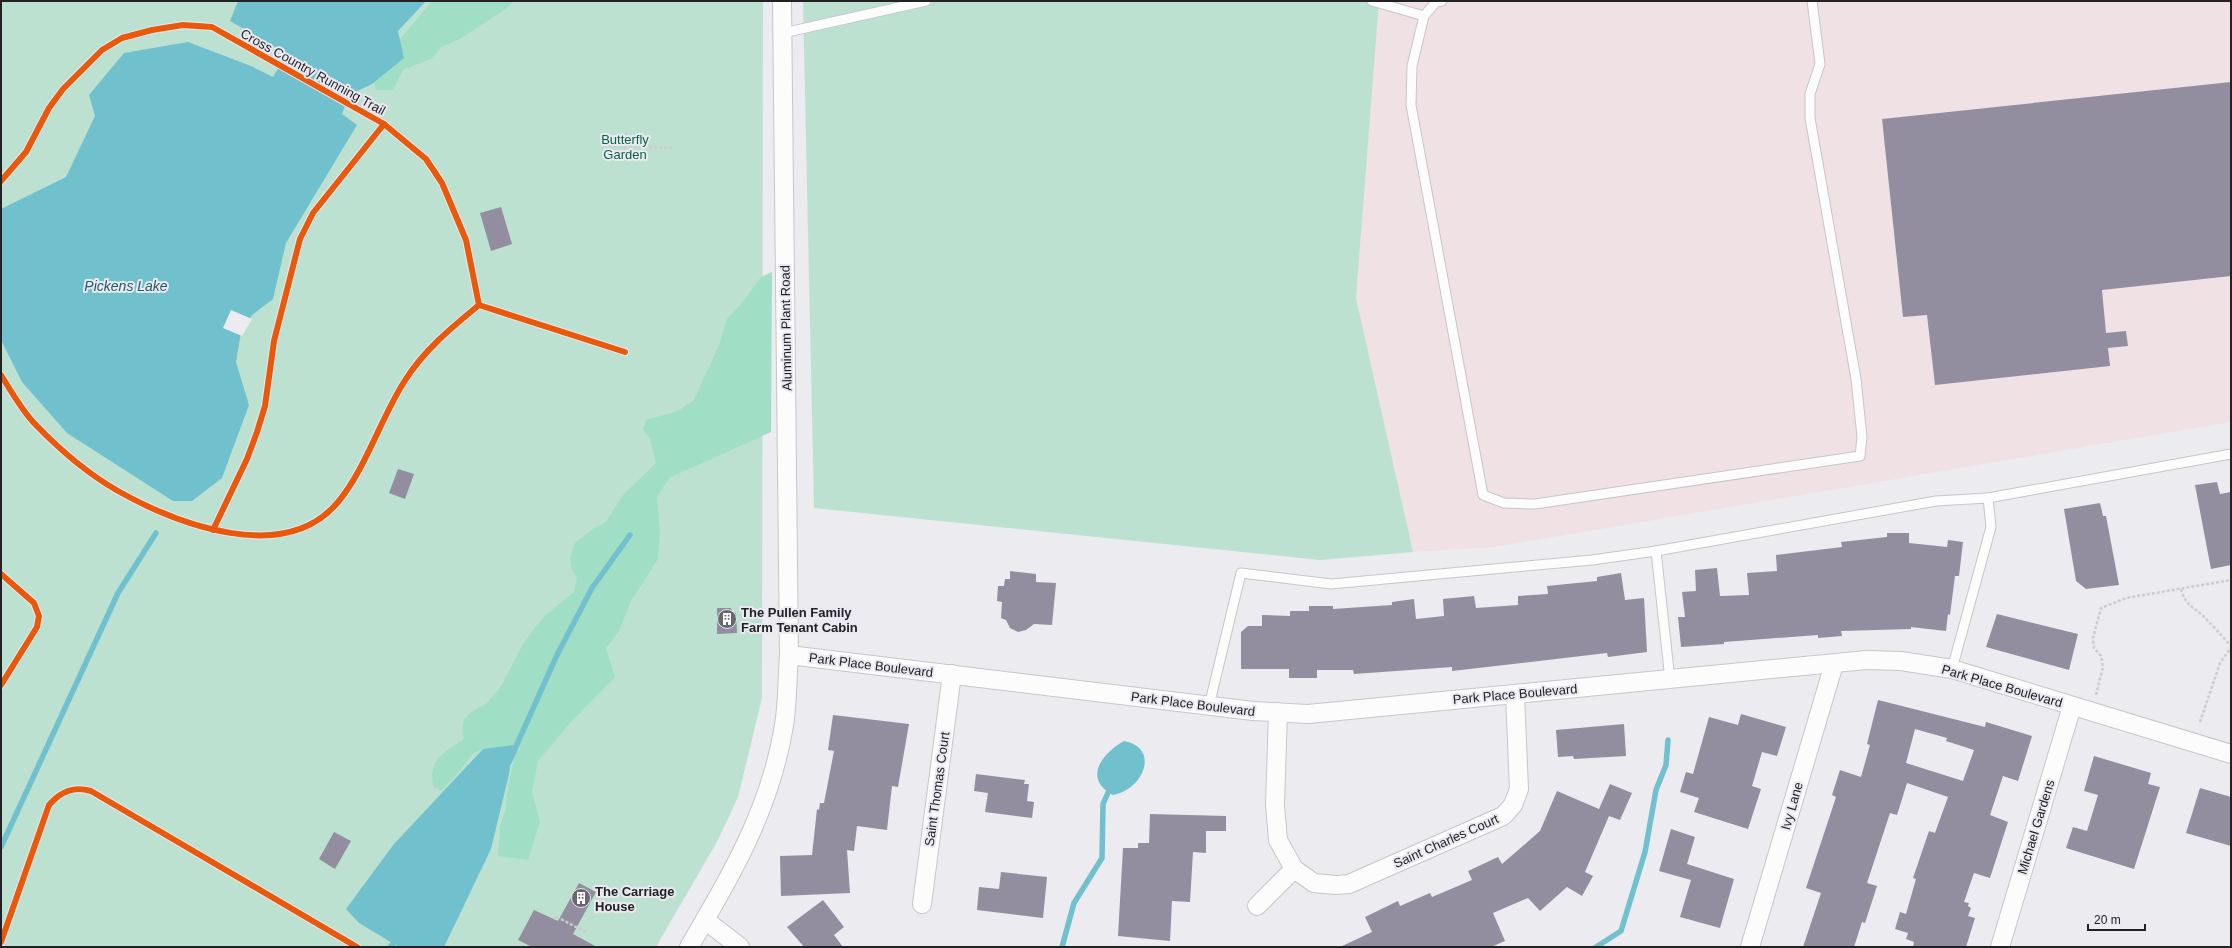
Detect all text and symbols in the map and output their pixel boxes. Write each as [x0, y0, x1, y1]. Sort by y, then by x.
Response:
street label: Cross Country Running Trail [238, 26, 388, 118]
park label: Butterfly Garden [601, 132, 649, 162]
street label: Aluminum Plant Road [777, 265, 795, 391]
water label: Pickens Lake [84, 278, 168, 294]
place label: The Pullen Family Farm Tenant Cabin [741, 605, 858, 635]
building icon: The Pullen Family Farm Tenant Cabin [716, 608, 738, 630]
street label: Park Place Boulevard [808, 650, 934, 680]
street label: Park Place Boulevard [1940, 662, 2064, 710]
street label: Park Place Boulevard [1452, 681, 1578, 707]
street label: Park Place Boulevard [1130, 689, 1256, 719]
street label: Saint Thomas Court [922, 730, 953, 847]
street label: Michael Gardens [2014, 777, 2058, 876]
street label: Ivy Lane [1778, 780, 1806, 832]
street label: Saint Charles Court [1391, 811, 1501, 871]
place label: The Carriage House [595, 884, 674, 914]
building icon: The Carriage House [570, 887, 592, 909]
scale bar [2088, 906, 2145, 932]
text: 20 m [2094, 913, 2121, 927]

